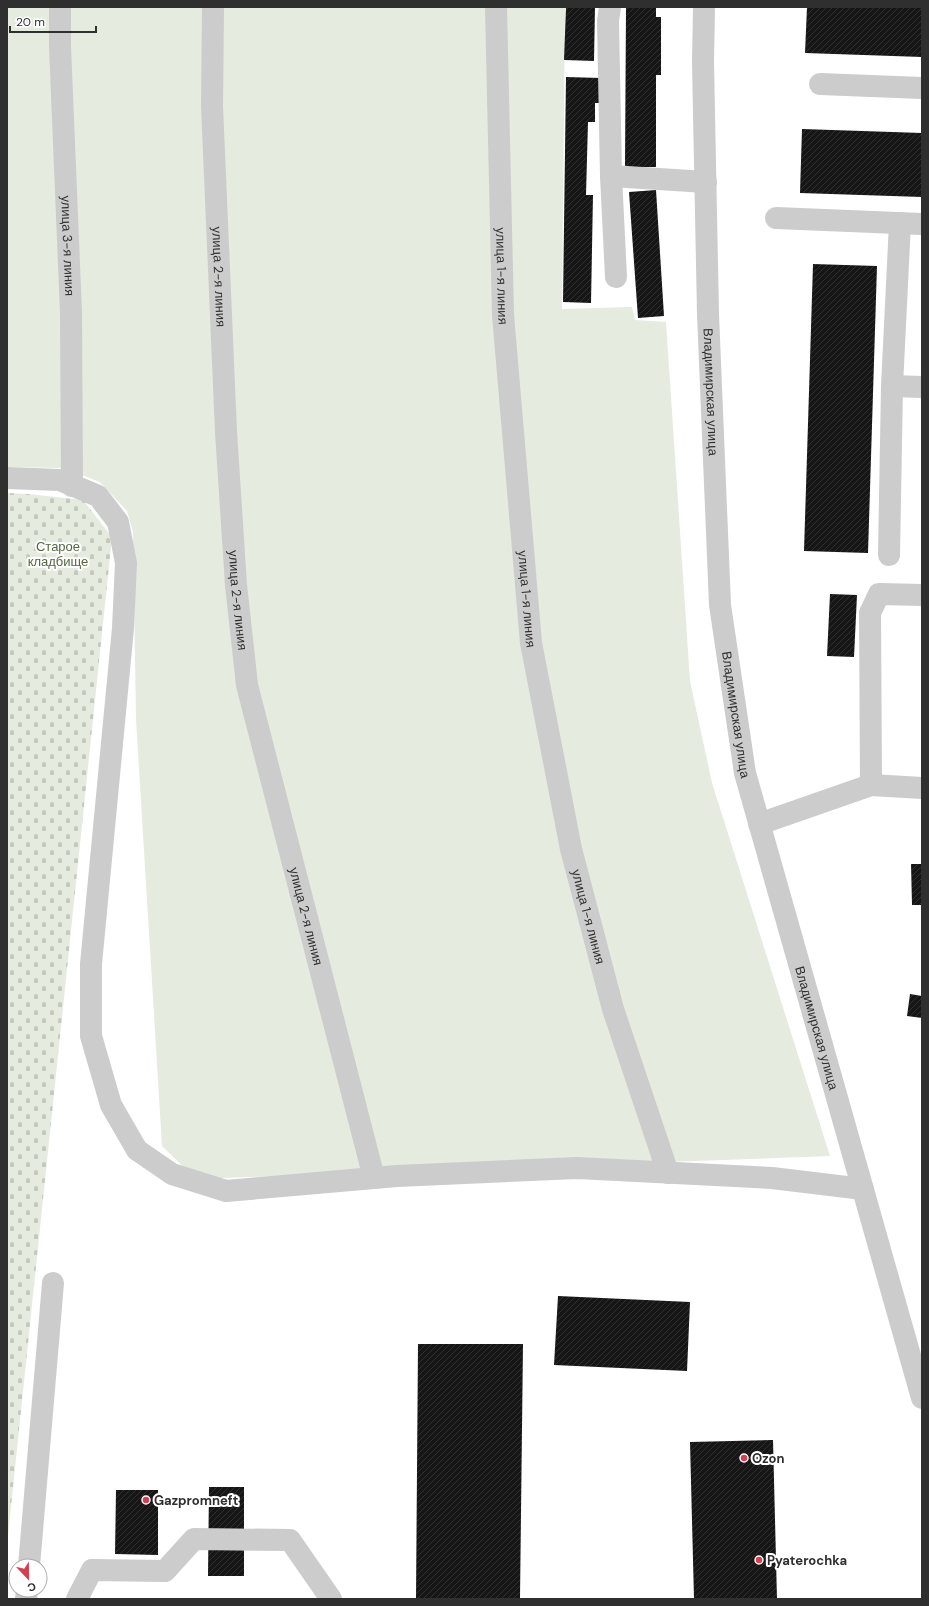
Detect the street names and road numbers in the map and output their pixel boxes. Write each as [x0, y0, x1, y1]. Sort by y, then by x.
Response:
street label: улица 3-я линия [57, 195, 78, 297]
street label: улица 2-я линия [208, 226, 229, 328]
street label: улица 1-я линия [492, 227, 512, 325]
street label: Владимирская улица [700, 328, 722, 457]
street label: улица 2-я линия [225, 550, 251, 651]
street label: улица 1-я линия [514, 550, 540, 649]
street label: Владимирская улица [718, 650, 754, 781]
street label: улица 2-я линия [285, 865, 327, 967]
street label: улица 1-я линия [568, 868, 609, 966]
street label: Владимирская улица [791, 964, 842, 1092]

